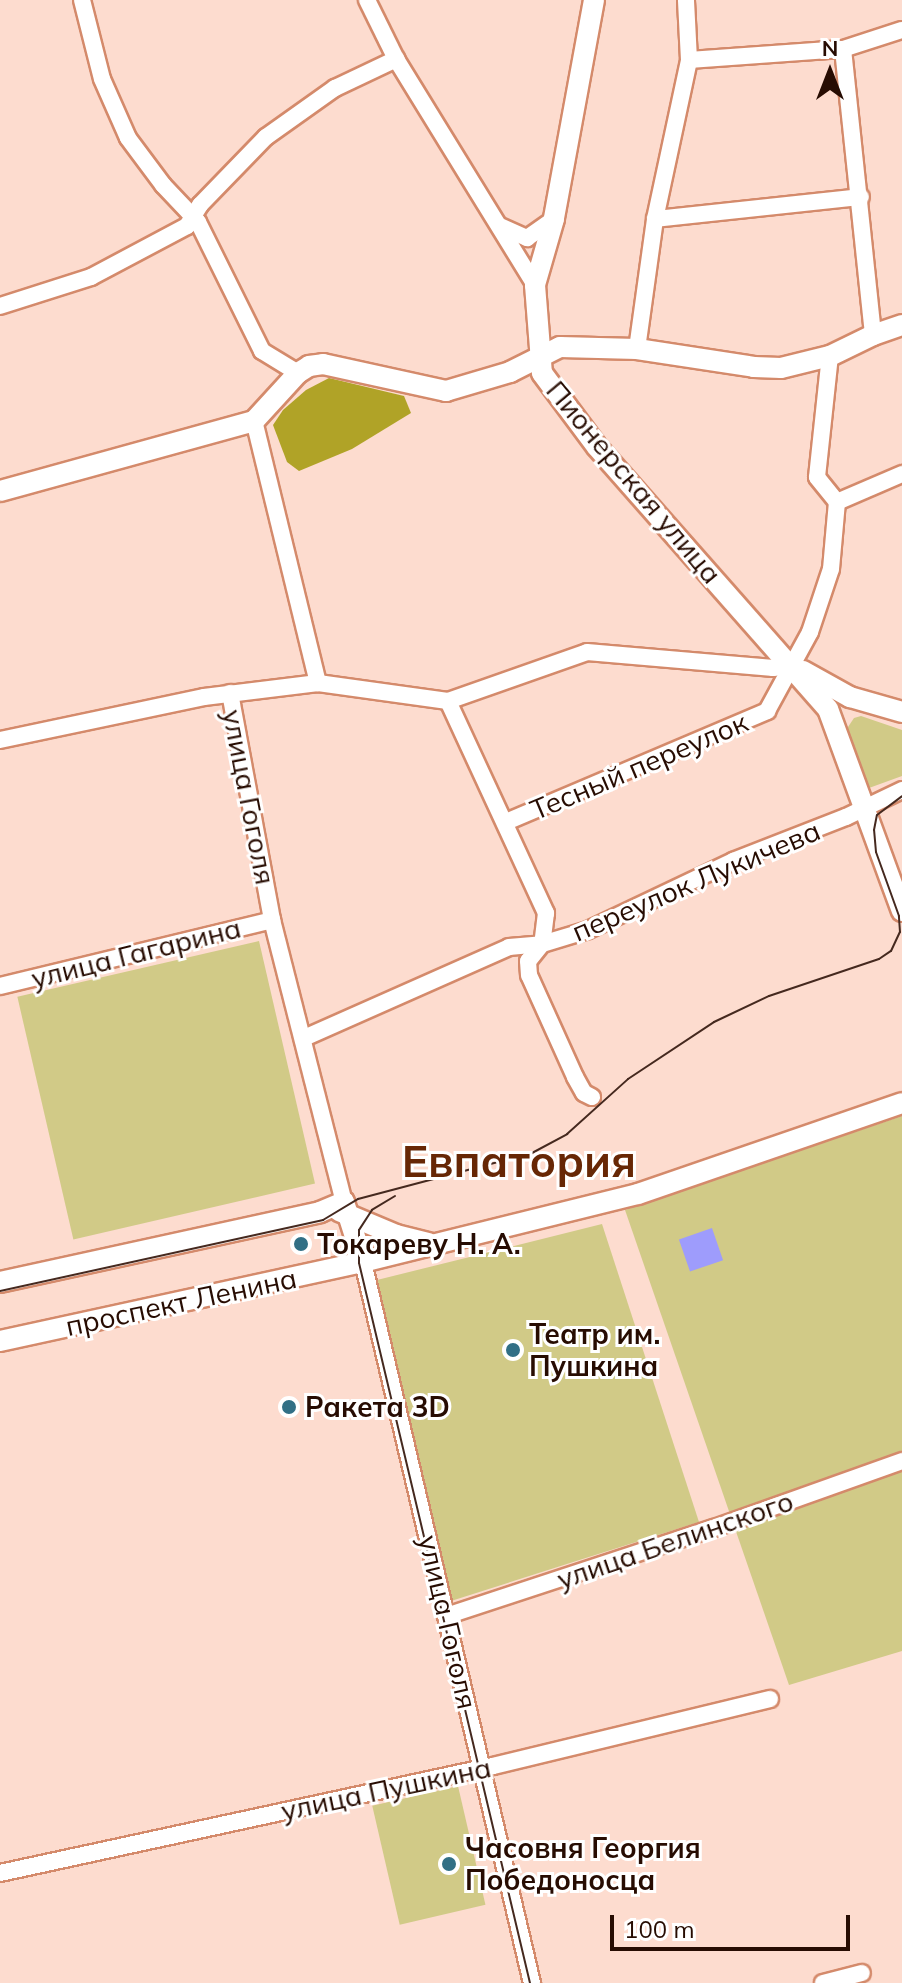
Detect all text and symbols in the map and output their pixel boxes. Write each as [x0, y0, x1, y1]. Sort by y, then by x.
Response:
north arrow [790, 32, 870, 112]
text: N [822, 34, 838, 62]
street label: Пионерская улица [539, 374, 729, 590]
street label: Тесный переулок [525, 705, 753, 827]
street label: улица Гоголя [216, 707, 282, 887]
street label: переулок Лукичева [567, 814, 825, 948]
street label: улица Гагарина [28, 911, 244, 995]
district label: Евпатория [402, 1135, 636, 1187]
place label: Токареву Н. А. [317, 1227, 521, 1261]
marker: Токареву Н. А. [292, 1235, 310, 1253]
street label: проспект Ленина [62, 1261, 300, 1343]
place label: Театр им. Пушкина [529, 1317, 660, 1383]
marker: Театр им. Пушкина [504, 1341, 522, 1359]
place label: Ракета 3D [305, 1390, 450, 1424]
marker: Ракета 3D [280, 1398, 298, 1416]
street label: улица Белинского [553, 1484, 797, 1596]
street label: улица Гоголя [412, 1532, 484, 1712]
street label: улица Пушкина [278, 1750, 494, 1828]
place label: Часовня Георгия Победоносца [465, 1831, 701, 1897]
marker: Часовня Георгия Победоносца [440, 1855, 458, 1873]
scale bar [614, 1899, 854, 1949]
text: 100 m [624, 1914, 695, 1944]

